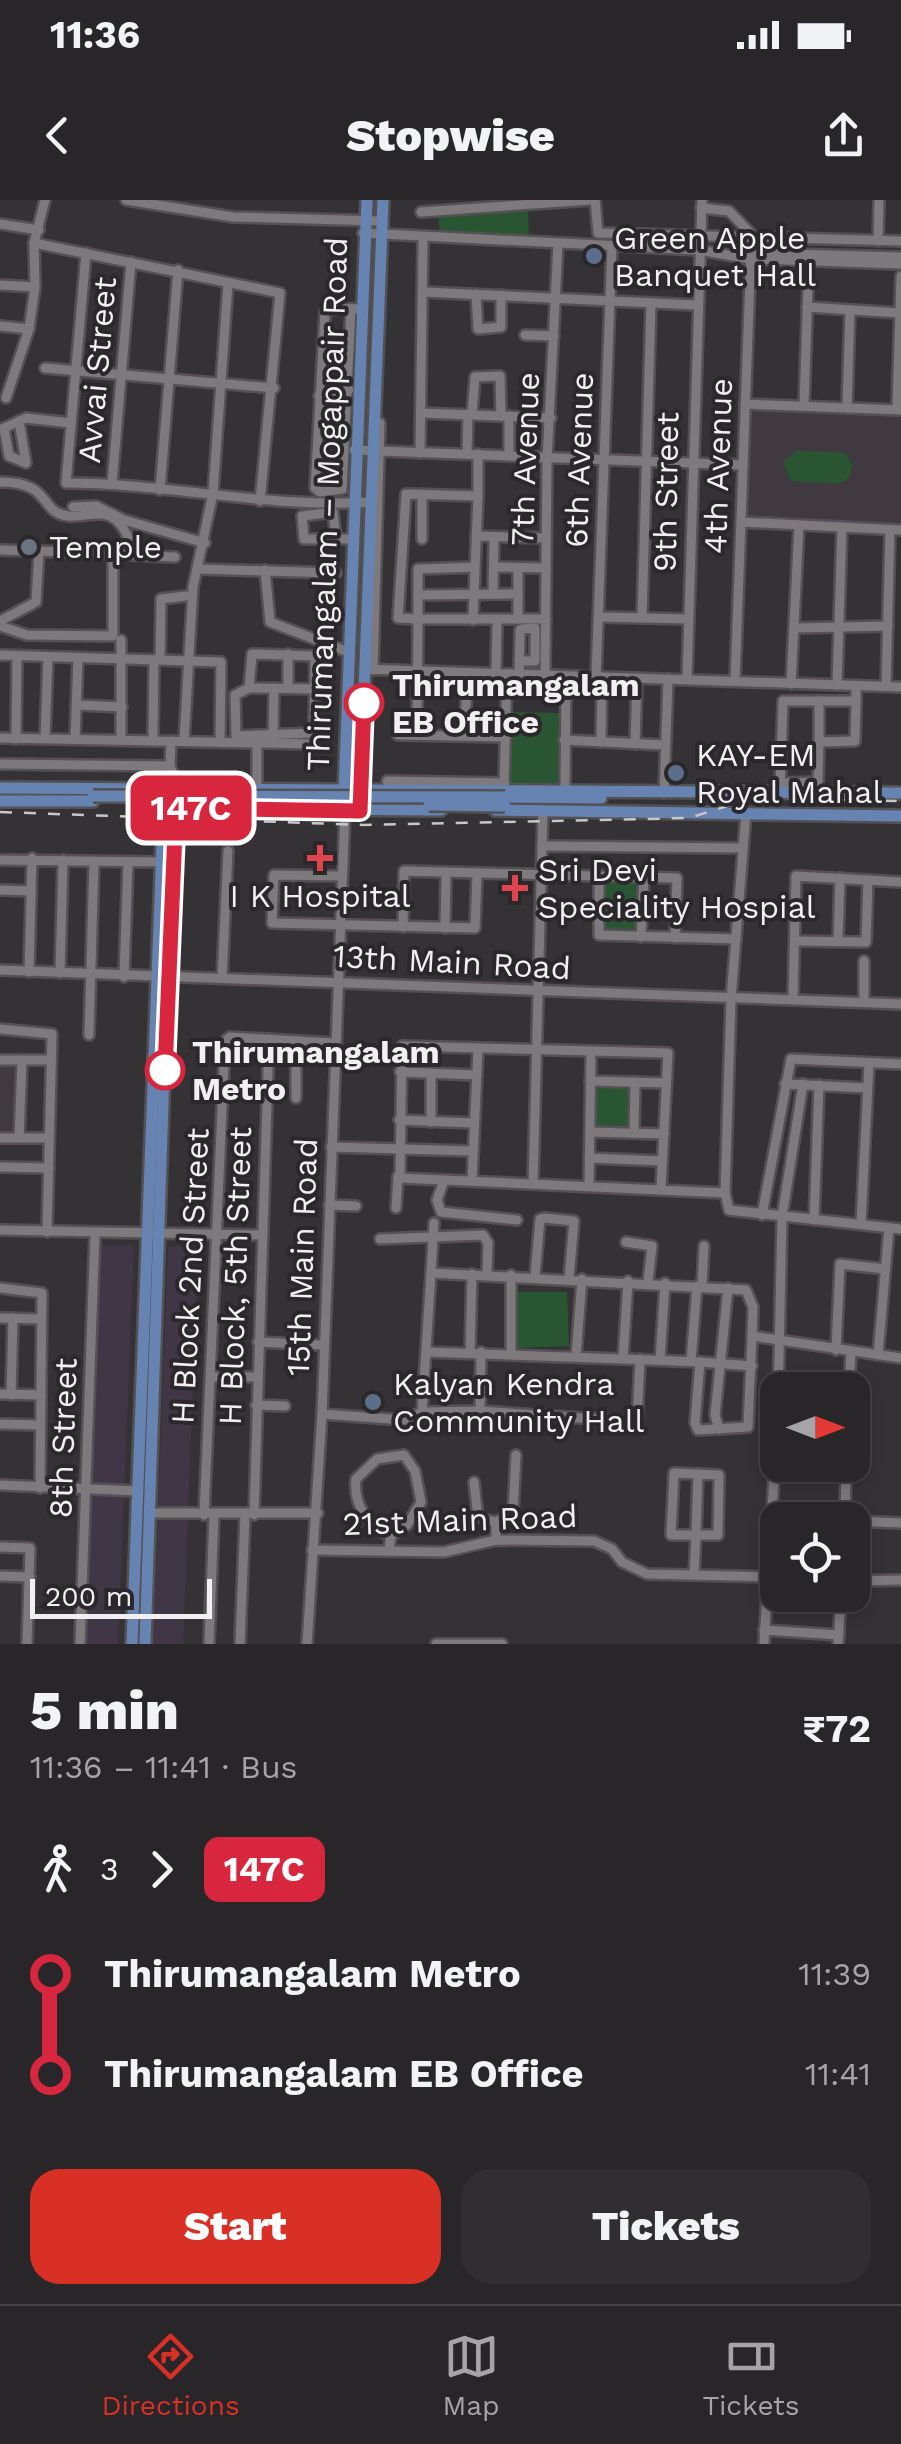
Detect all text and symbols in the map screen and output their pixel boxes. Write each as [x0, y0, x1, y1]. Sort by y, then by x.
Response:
text: 11:36 [50, 13, 140, 57]
icon: back [30, 108, 85, 163]
icon: share [816, 108, 871, 163]
text: Stopwise [346, 109, 555, 162]
place label: Green Apple Banquet Hall [614, 219, 816, 294]
street label: Thirumangalam – Mogappair Road [299, 236, 355, 772]
marker: Green Apple Banquet Hall [583, 245, 605, 267]
street label: Avvai Street [70, 275, 124, 465]
street label: 7th Avenue [503, 371, 547, 547]
street label: 6th Avenue [557, 372, 601, 548]
street label: 4th Avenue [696, 378, 740, 554]
street label: 9th Street [646, 412, 686, 572]
place label: Temple [49, 528, 162, 566]
marker: Temple [18, 536, 40, 558]
place label: Thirumangalam EB Office [392, 666, 640, 741]
marker: Thirumangalam EB Office [345, 684, 383, 722]
place label: KAY-EM Royal Mahal [696, 736, 882, 811]
marker: KAY-EM Royal Mahal [665, 762, 687, 784]
line badge: 147C [121, 776, 261, 840]
text: 147C [151, 787, 231, 829]
marker: I K Hospital [307, 845, 333, 871]
place label: Sri Devi Speciality Hospial [538, 851, 816, 926]
marker: Sri Devi Speciality Hospial [502, 875, 528, 901]
place label: I K Hospital [229, 877, 411, 915]
street label: 13th Main Road [332, 937, 572, 987]
place label: Thirumangalam Metro [192, 1033, 440, 1108]
marker: Thirumangalam Metro [146, 1051, 184, 1089]
street label: H Block, 5th Street [211, 1126, 259, 1426]
street label: H Block 2nd Street [163, 1127, 217, 1425]
street label: 15th Main Road [279, 1137, 325, 1377]
street label: 8th Street [41, 1357, 85, 1519]
place label: Kalyan Kendra Community Hall [393, 1365, 644, 1440]
north arrow [760, 1372, 870, 1482]
map controls [760, 1372, 870, 1612]
marker: Kalyan Kendra Community Hall [362, 1391, 384, 1413]
street label: 21st Main Road [342, 1497, 578, 1543]
button: locate [760, 1502, 870, 1612]
scale bar [30, 1574, 212, 1618]
text: 200 m [45, 1580, 132, 1613]
text: 5 min [30, 1678, 179, 1742]
text: ₹72 [802, 1707, 871, 1751]
text: 11:36 – 11:41 · Bus [30, 1748, 298, 1786]
icon: walk [30, 1842, 85, 1897]
icon: forward [134, 1842, 189, 1897]
text: 147C [224, 1848, 305, 1890]
text: 3 [100, 1850, 119, 1888]
text: Thirumangalam Metro [104, 1952, 521, 1996]
text: 11:39 [798, 1955, 871, 1993]
text: Thirumangalam EB Office [104, 2052, 583, 2096]
text: 11:41 [805, 2055, 871, 2093]
button: Start [30, 2169, 441, 2284]
button: Tickets [461, 2169, 871, 2284]
tab: Directions [101, 2329, 240, 2422]
tab: Map [443, 2329, 500, 2422]
tab: Tickets [702, 2329, 800, 2422]

